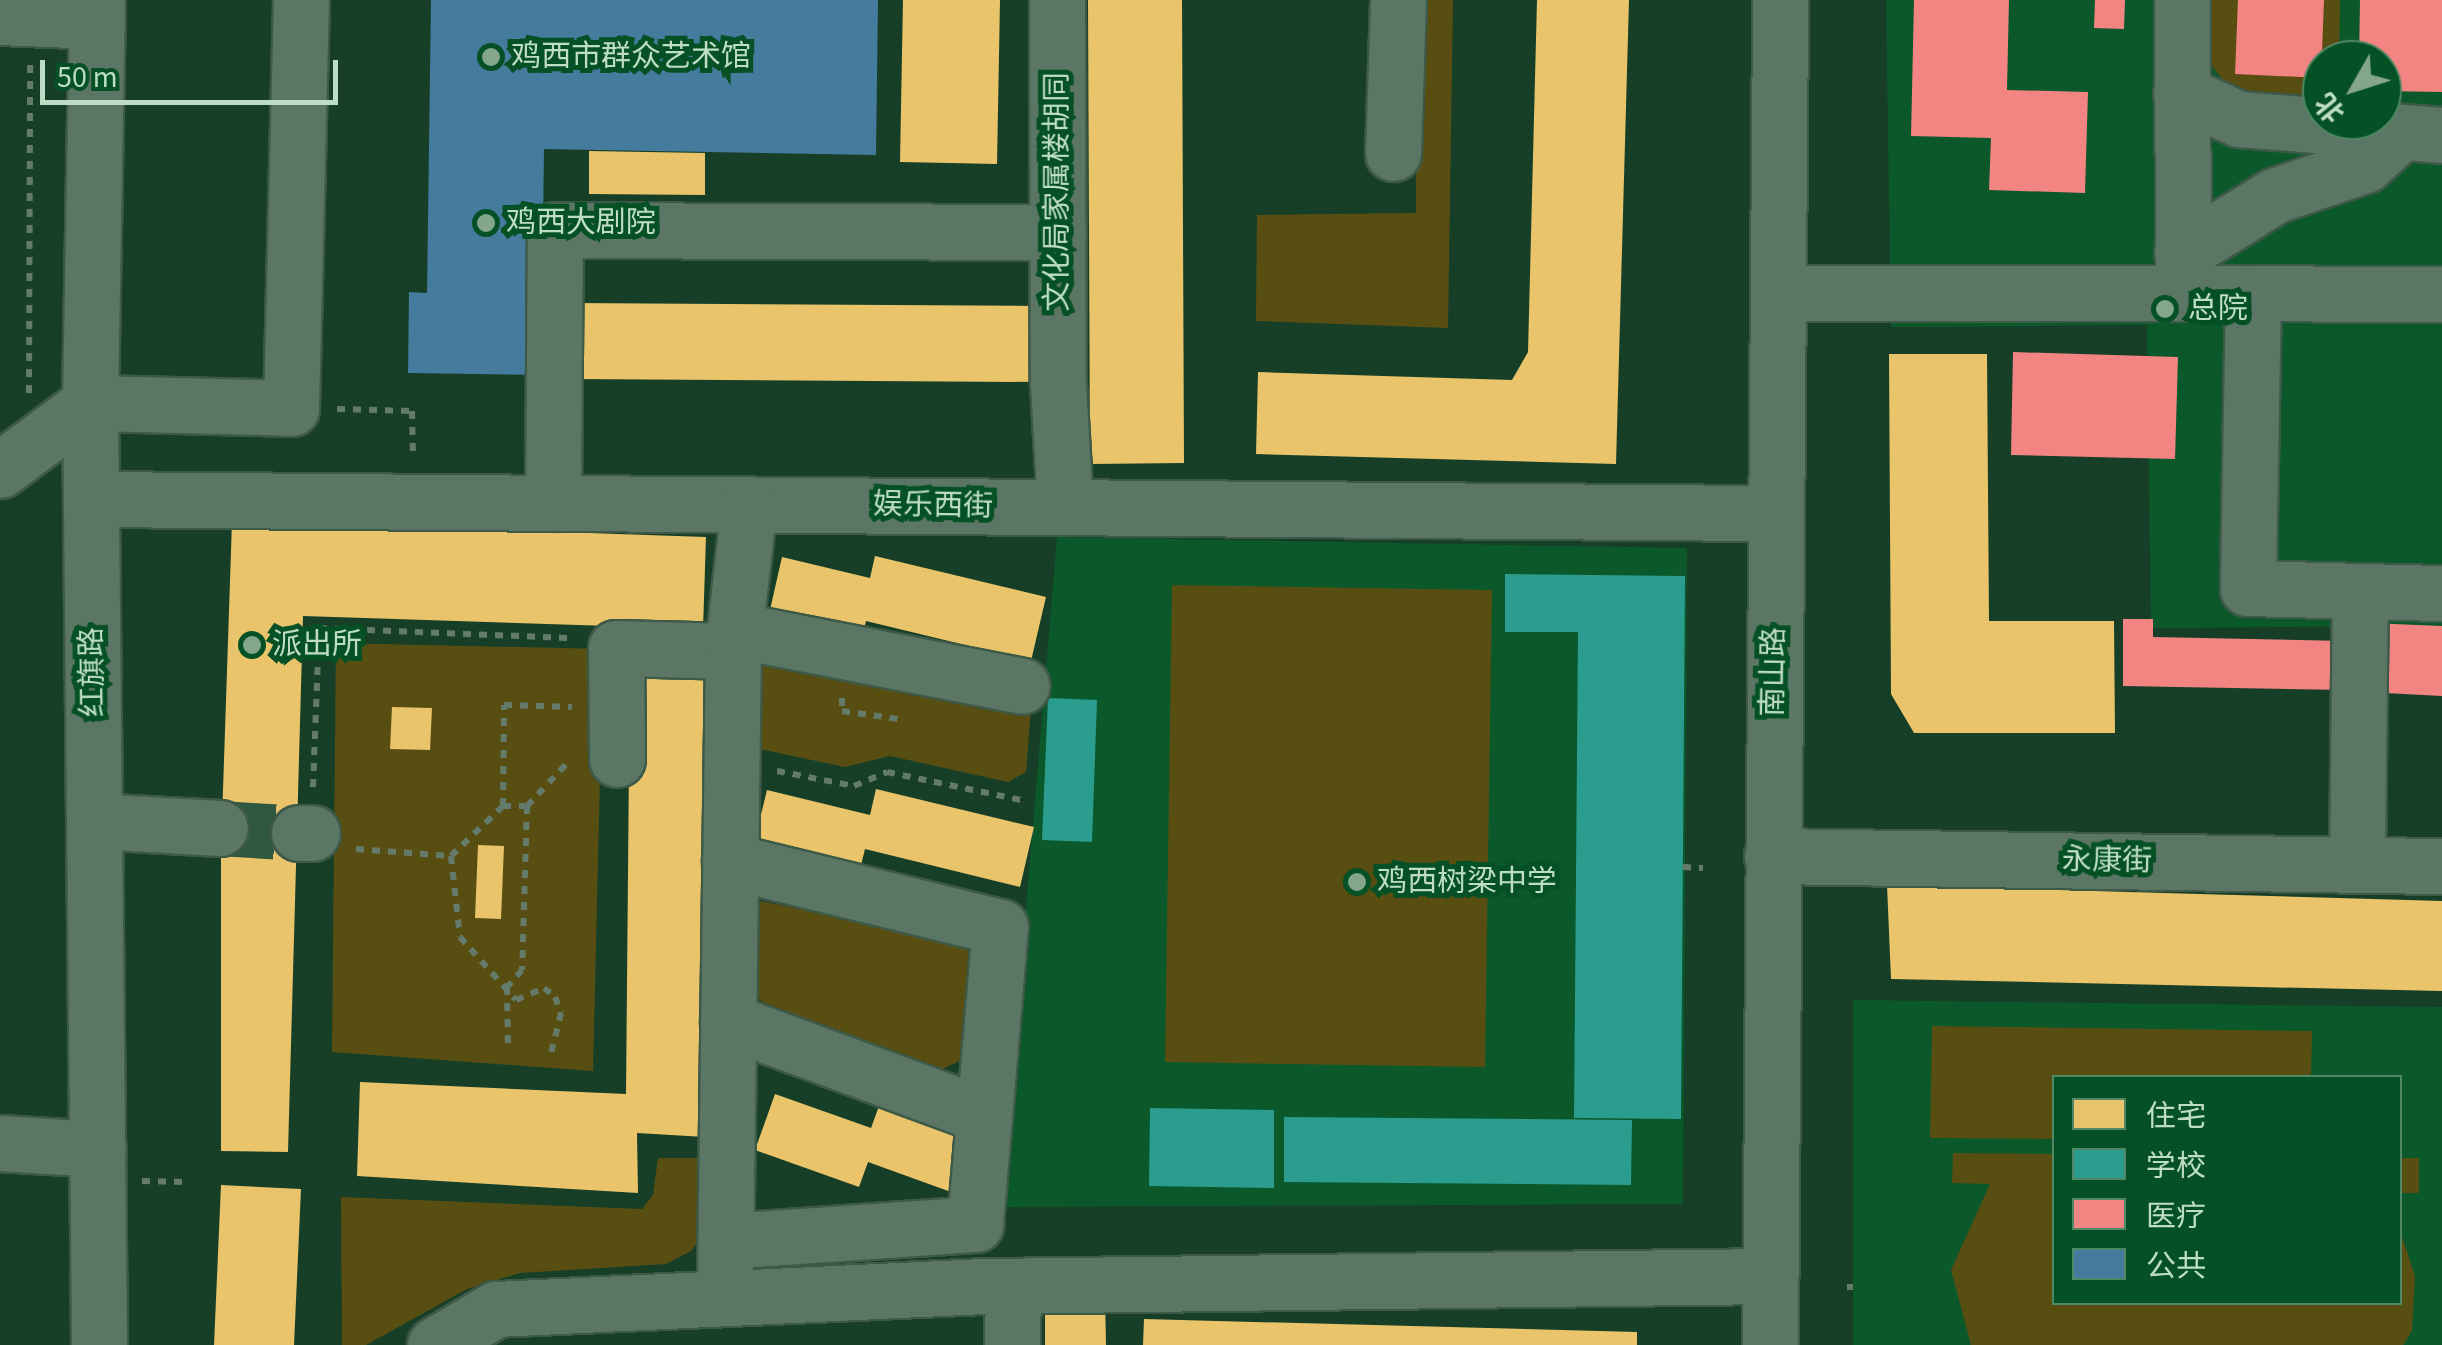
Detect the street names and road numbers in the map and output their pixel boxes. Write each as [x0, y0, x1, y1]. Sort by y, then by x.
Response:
street label: 文化局家属楼胡同 [1040, 72, 1076, 312]
street label: 娱乐西街 [873, 487, 993, 525]
street label: 红旗路 [74, 627, 112, 717]
street label: 南山路 [1755, 627, 1793, 717]
street label: 永康街 [2062, 842, 2152, 880]

